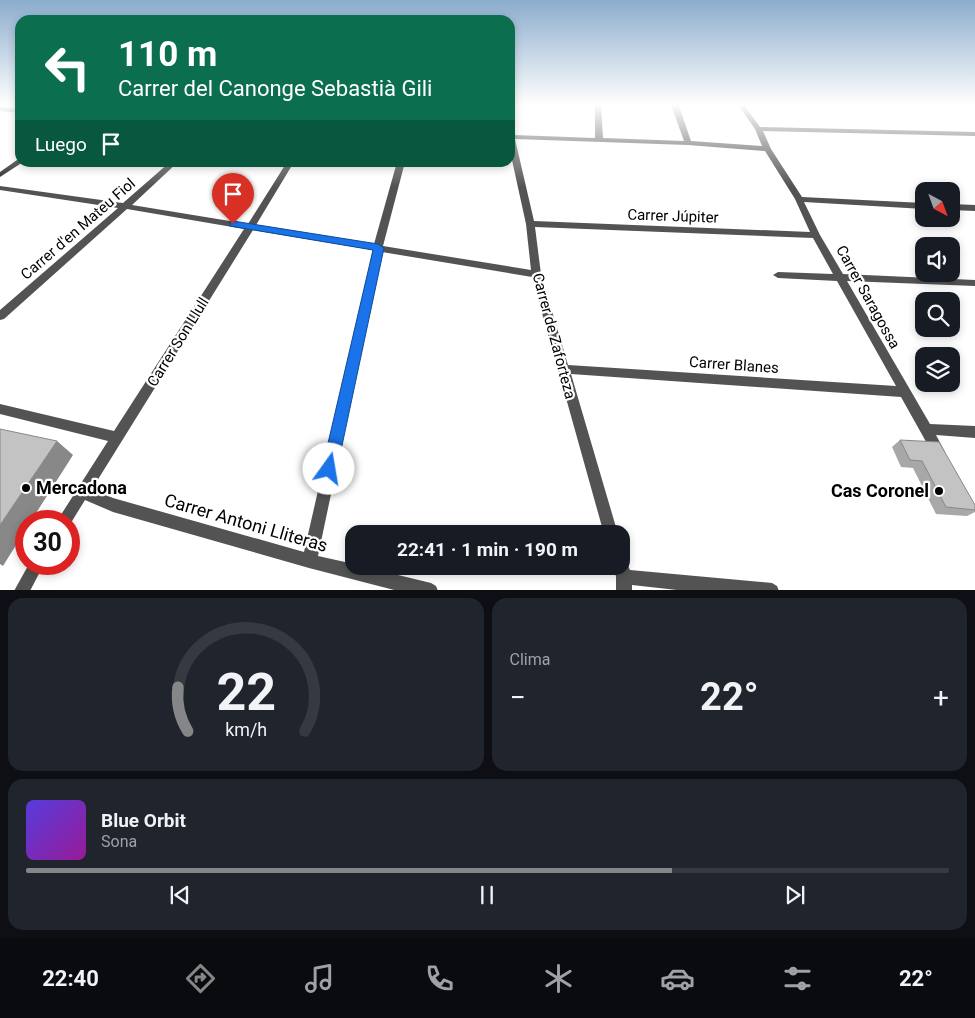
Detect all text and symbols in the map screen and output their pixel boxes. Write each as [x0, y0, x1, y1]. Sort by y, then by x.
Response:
text: 110 m [118, 34, 217, 75]
icon: left [35, 35, 100, 100]
text: Carrer del Canonge Sebastià Gili [118, 76, 432, 101]
icon: arrive [97, 130, 125, 158]
text: Luego [35, 133, 87, 156]
pin [212, 173, 254, 224]
street label: Carrer d'en Mateu Fiol [17, 174, 139, 284]
icon: arrive [219, 180, 247, 208]
north arrow [915, 182, 960, 228]
map controls [915, 182, 960, 392]
street label: Carrer Júpiter [627, 205, 719, 227]
button: sound [915, 237, 960, 282]
street label: Carrer Saragossa [832, 242, 904, 352]
street label: Carrer de Zaforteza [529, 271, 579, 401]
button: search [915, 292, 960, 337]
street label: Carrer Son Llull [143, 294, 213, 390]
button: layers [915, 347, 960, 392]
street label: Carrer Blanes [689, 353, 779, 377]
position arrow [302, 442, 354, 494]
place label: Mercadona [36, 477, 127, 498]
place label: Cas Coronel [831, 480, 929, 501]
marker: Mercadona [20, 482, 32, 494]
marker: Cas Coronel [933, 485, 945, 497]
street label: Carrer Antoni Lliteras [162, 489, 330, 556]
speed limit sign: 30 [15, 510, 80, 575]
text: 22:41 · 1 min · 190 m [397, 538, 578, 561]
text: Clima [510, 650, 550, 669]
text: 22 [216, 662, 276, 723]
text: 22° [700, 675, 759, 719]
text: − [510, 681, 526, 714]
text: + [933, 681, 949, 714]
text: km/h [225, 719, 267, 740]
text: Blue Orbit [101, 809, 186, 832]
text: Sona [101, 832, 137, 851]
icon: previous [166, 881, 194, 909]
icon: pause [473, 881, 501, 909]
icon: next [781, 881, 809, 909]
icon: directions [183, 961, 218, 996]
icon: music [302, 961, 337, 996]
icon: phone [422, 961, 457, 996]
icon: climate [541, 961, 576, 996]
icon: car [660, 961, 695, 996]
icon: filters [780, 961, 815, 996]
text: 22:40 [42, 966, 99, 991]
text: 22° [899, 966, 933, 991]

